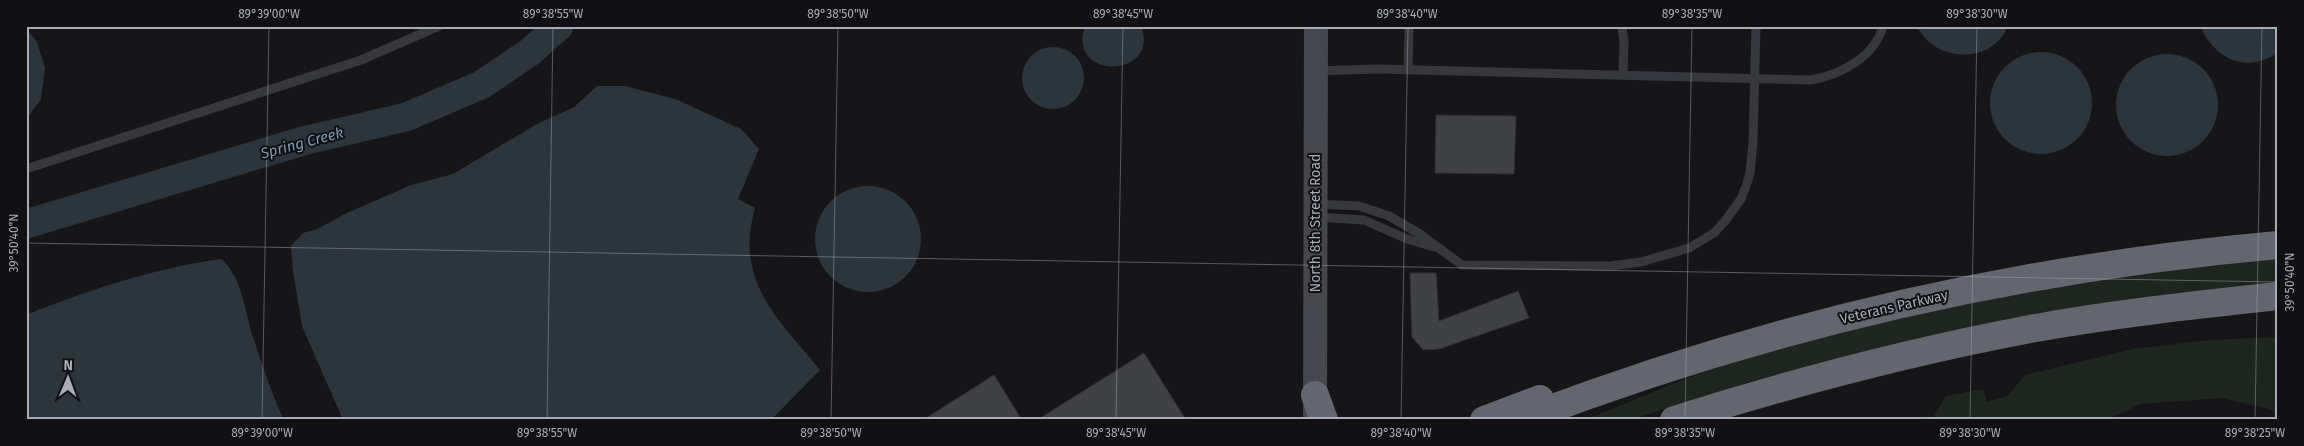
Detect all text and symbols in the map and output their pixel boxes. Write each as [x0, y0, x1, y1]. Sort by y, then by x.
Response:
text: 89°39'00"W [238, 7, 300, 21]
text: 89°38'55"W [523, 7, 583, 21]
text: 89°38'50"W [807, 7, 869, 21]
text: 89°38'45"W [1093, 7, 1153, 21]
text: 89°38'40"W [1376, 7, 1438, 21]
text: 89°38'35"W [1662, 7, 1722, 21]
text: 89°38'30"W [1946, 7, 2008, 21]
water label: Spring Creek [258, 123, 345, 163]
street label: North 8th Street Road [1307, 154, 1324, 292]
text: 39°50'40"N [7, 213, 21, 273]
text: 39°50'40"N [2283, 252, 2297, 312]
street label: Veterans Parkway [1838, 286, 1950, 328]
north arrow [42, 354, 92, 404]
text: N [63, 357, 73, 374]
text: 89°39'00"W [231, 426, 293, 440]
text: 89°38'55"W [517, 426, 577, 440]
text: 89°38'50"W [800, 426, 862, 440]
text: 89°38'45"W [1086, 426, 1146, 440]
text: 89°38'40"W [1370, 426, 1432, 440]
text: 89°38'35"W [1655, 426, 1715, 440]
text: 89°38'30"W [1939, 426, 2001, 440]
text: 89°38'25"W [2225, 426, 2285, 440]

